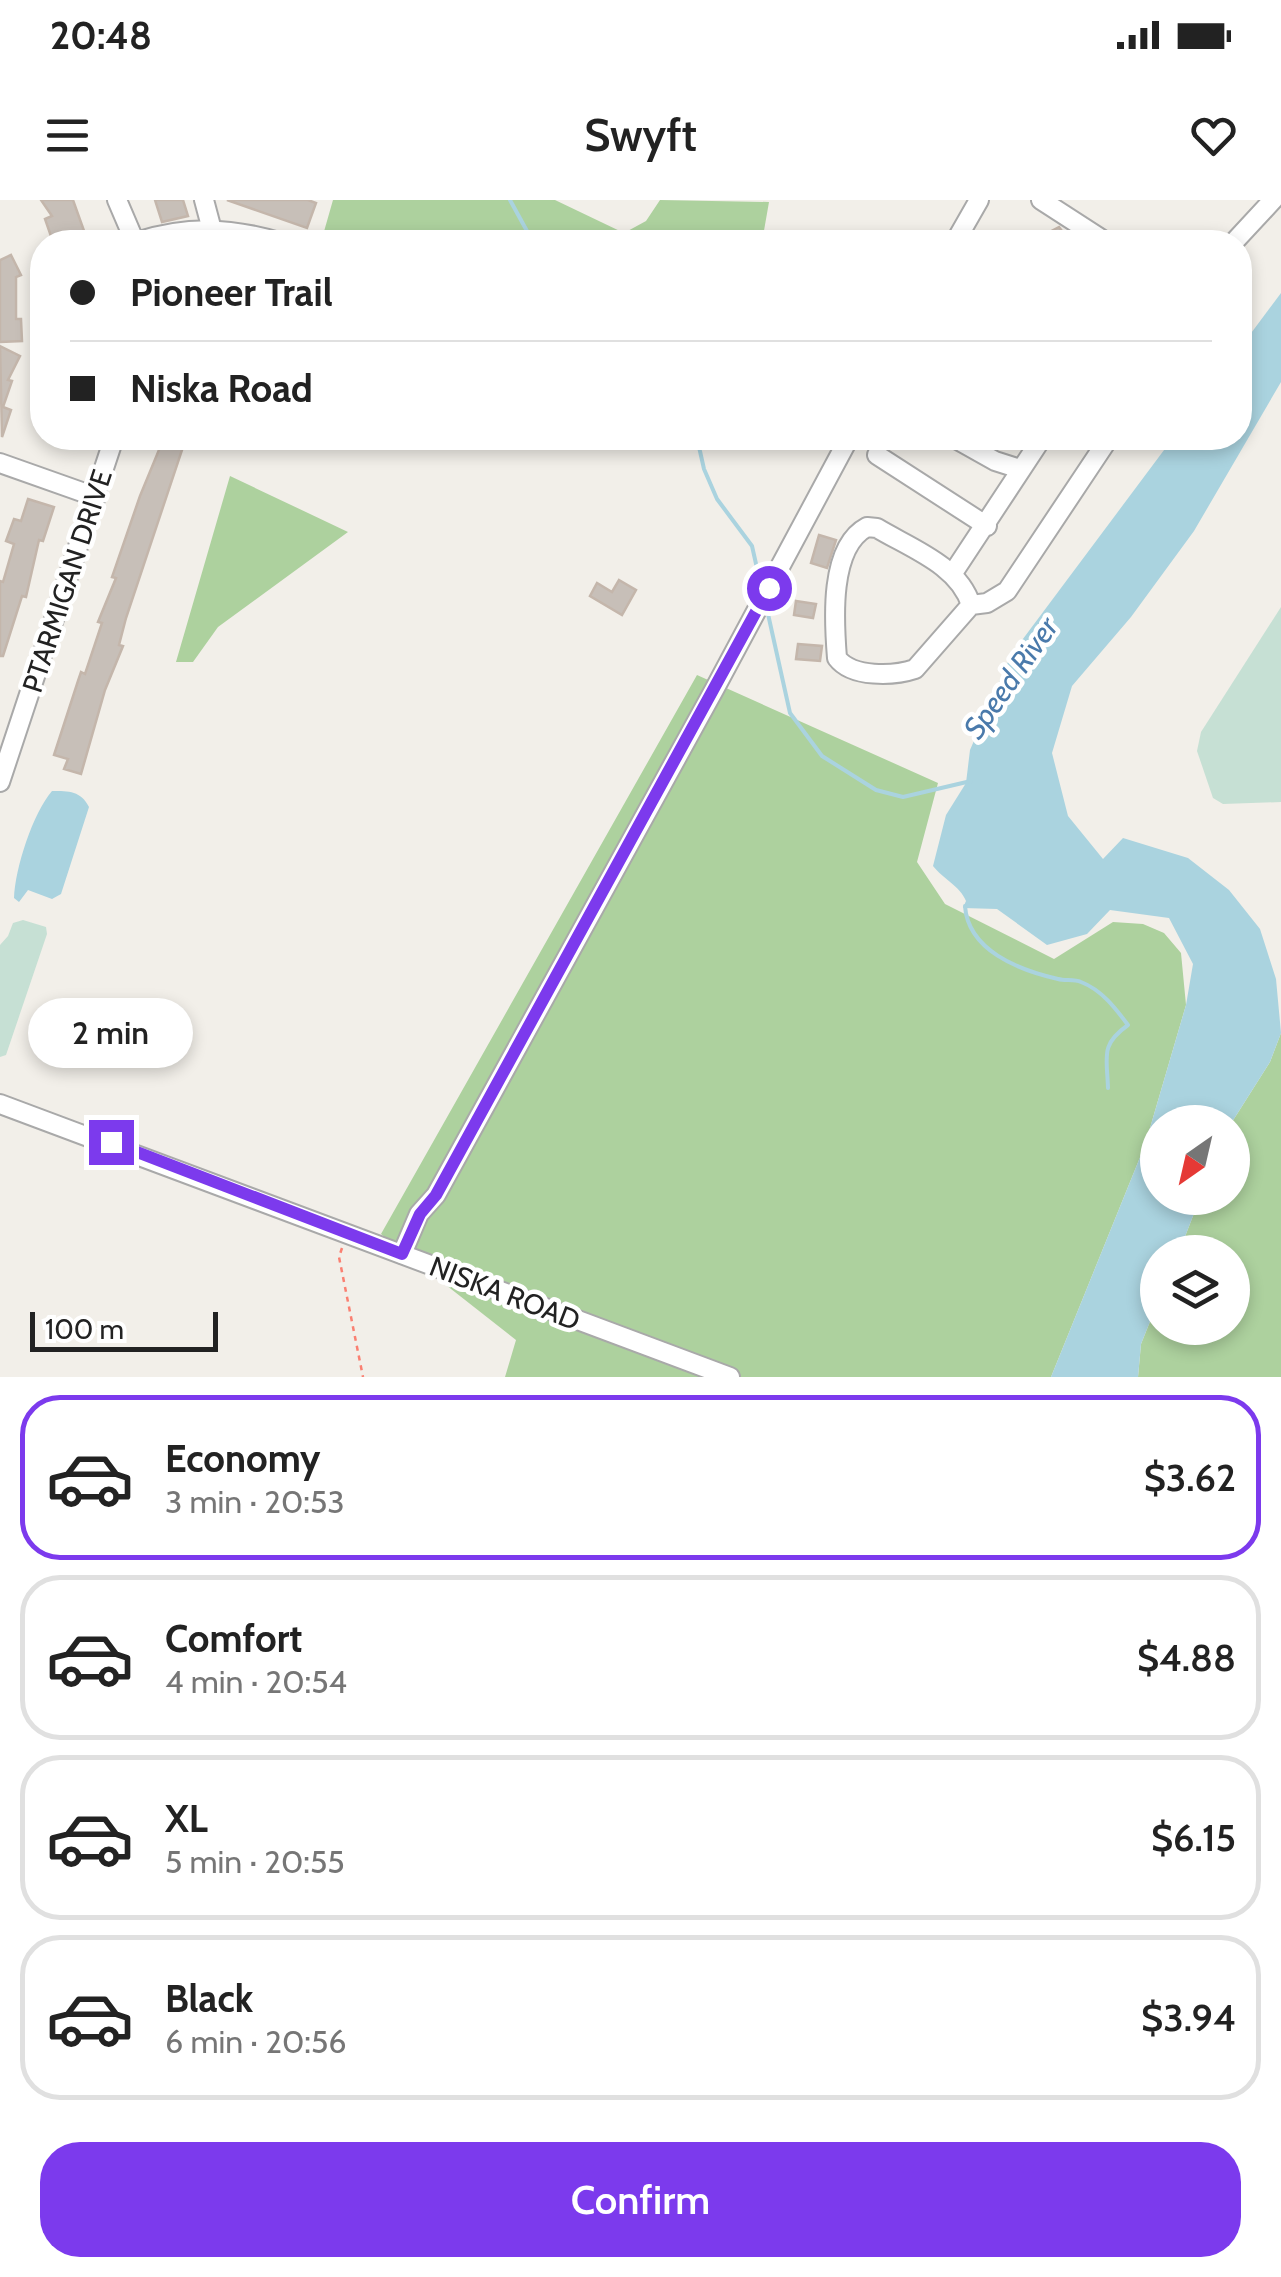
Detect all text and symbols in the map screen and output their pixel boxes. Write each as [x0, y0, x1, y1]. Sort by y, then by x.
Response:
text: 20:48 [50, 12, 152, 59]
icon: menu [40, 108, 95, 163]
text: Swyft [584, 108, 697, 162]
icon: heart [1186, 108, 1241, 163]
text: Pioneer Trail [130, 269, 333, 316]
text: Niska Road [130, 365, 313, 412]
street label: PTARMIGAN DRIVE [15, 465, 119, 697]
route start [747, 566, 792, 611]
water label: Speed River [955, 608, 1067, 746]
callout: 2 min [28, 997, 194, 1067]
text: 2 min [72, 1013, 149, 1052]
north arrow [1140, 1105, 1250, 1215]
map controls [1140, 1105, 1250, 1345]
route end [89, 1120, 134, 1165]
button: layers [1140, 1235, 1250, 1345]
street label: NISKA ROAD [425, 1249, 585, 1337]
scale bar [30, 1307, 218, 1352]
text: 100 m [45, 1312, 124, 1346]
icon: car [45, 1433, 135, 1523]
text: Economy [165, 1435, 320, 1482]
text: $3.62 [1144, 1454, 1236, 1501]
text: 3 min · 20:53 [165, 1482, 345, 1521]
icon: car [45, 1613, 135, 1703]
text: Comfort [165, 1615, 302, 1662]
text: $4.88 [1137, 1634, 1236, 1681]
text: 4 min · 20:54 [165, 1662, 347, 1701]
icon: car [45, 1793, 135, 1883]
text: XL [165, 1795, 208, 1842]
text: $6.15 [1151, 1814, 1236, 1861]
text: 5 min · 20:55 [165, 1842, 345, 1881]
icon: car [45, 1973, 135, 2063]
text: Black [165, 1975, 253, 2022]
text: $3.94 [1141, 1994, 1236, 2041]
text: 6 min · 20:56 [165, 2022, 346, 2061]
button: Confirm [40, 2142, 1241, 2257]

